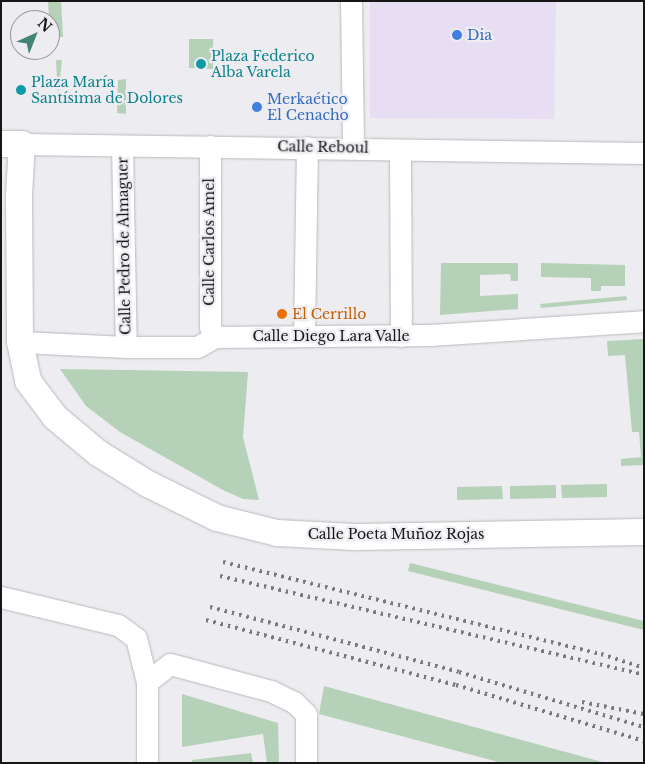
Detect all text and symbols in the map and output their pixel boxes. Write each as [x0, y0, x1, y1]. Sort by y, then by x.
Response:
north arrow [10, 10, 60, 60]
text: N [34, 14, 56, 36]
place label: Dia [467, 27, 492, 43]
marker: Dia [451, 29, 463, 41]
place label: Plaza Federico Alba Varela [211, 48, 315, 80]
marker: Plaza Federico Alba Varela [195, 58, 207, 70]
place label: Plaza María Santísima de Dolores [31, 74, 183, 106]
marker: Plaza María Santísima de Dolores [15, 84, 27, 96]
place label: Merkaético El Cenacho [267, 91, 349, 124]
marker: Merkaético El Cenacho [251, 101, 263, 113]
street label: Calle Reboul [277, 138, 369, 156]
street label: Calle Pedro de Almaguer [114, 157, 134, 335]
street label: Calle Carlos Amel [201, 178, 217, 306]
place label: El Cerrillo [292, 306, 366, 322]
marker: El Cerrillo [276, 308, 288, 320]
street label: Calle Diego Lara Valle [252, 328, 410, 344]
street label: Calle Poeta Muñoz Rojas [308, 526, 484, 542]

